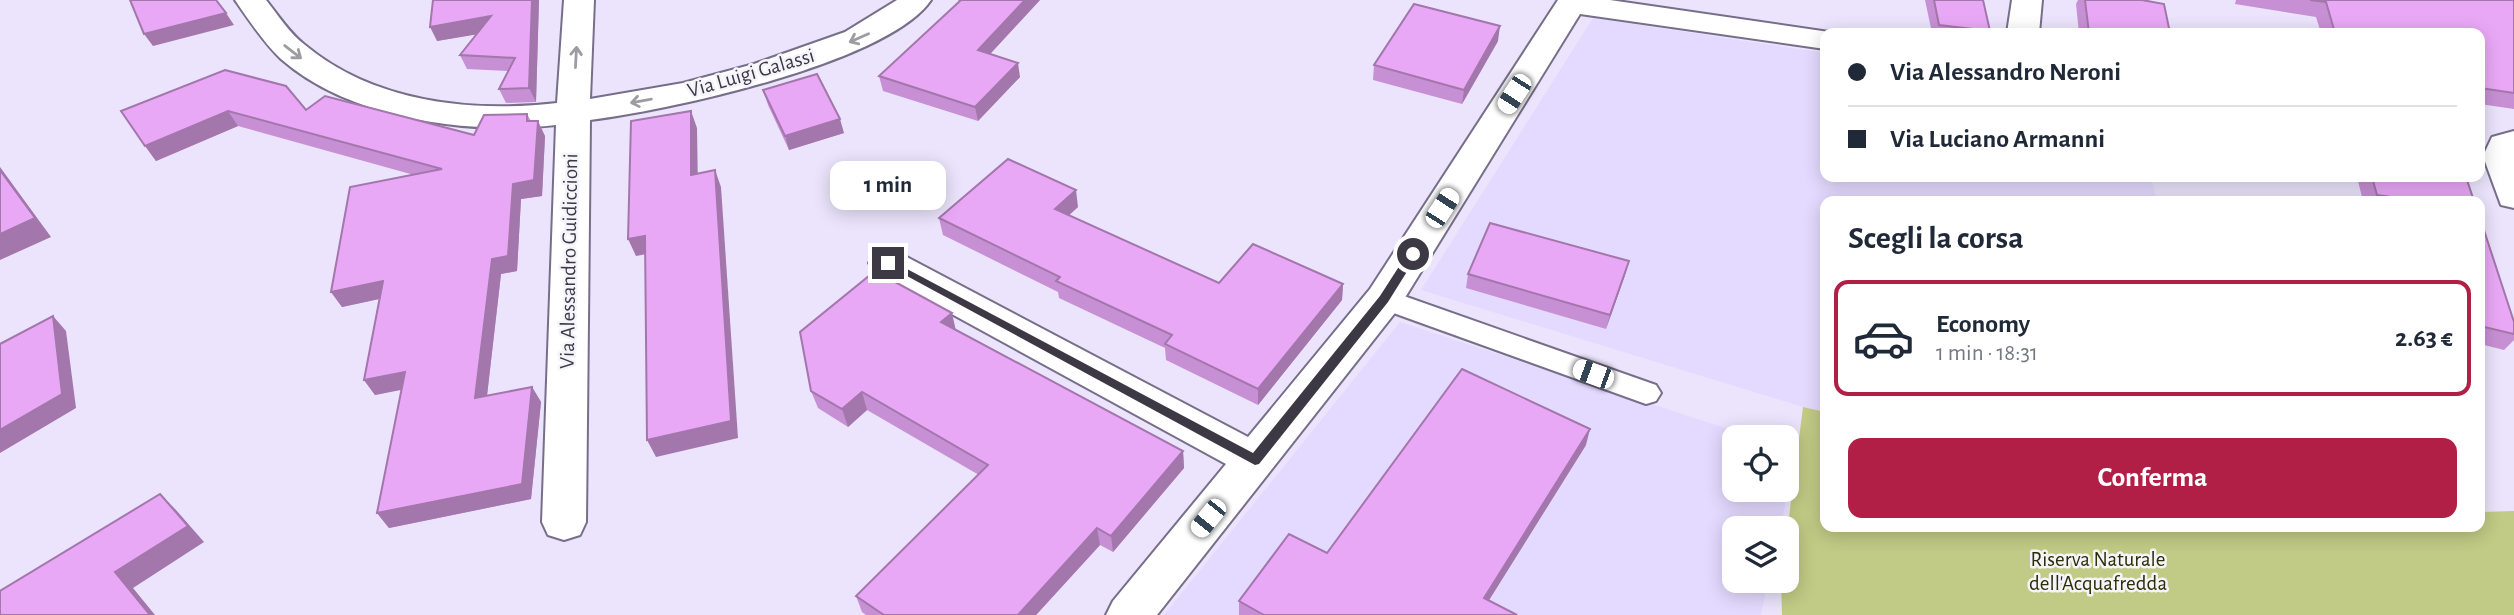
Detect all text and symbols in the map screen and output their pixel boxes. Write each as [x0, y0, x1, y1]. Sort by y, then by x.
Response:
one-way arrow [849, 32, 870, 45]
one-way arrow [284, 44, 302, 60]
street label: Via Luigi Galassi [685, 45, 817, 101]
one-way arrow [569, 46, 582, 69]
text: Via Alessandro Neroni [1890, 59, 2121, 85]
car [1494, 71, 1535, 117]
one-way arrow [630, 95, 653, 108]
text: Via Luciano Armanni [1890, 126, 2105, 152]
street label: Via Alessandro Guidiccioni [557, 153, 581, 369]
callout: 1 min [830, 162, 946, 210]
text: 1 min [864, 174, 912, 197]
car [1422, 185, 1463, 231]
text: Scegli la corsa [1848, 222, 2024, 254]
route start [1397, 238, 1429, 270]
route end [872, 247, 904, 279]
icon: car [1852, 307, 1915, 370]
text: Economy [1936, 311, 2030, 337]
text: 2.63 € [2395, 325, 2453, 351]
text: 1 min · 18:31 [1936, 342, 2038, 365]
car [1570, 357, 1617, 391]
map controls [1722, 425, 1799, 593]
button: locate [1722, 425, 1799, 502]
button: Conferma [1848, 438, 2457, 518]
car [1187, 495, 1230, 541]
button: layers [1722, 516, 1799, 593]
park label: Riserva Naturale dell'Acquafredda [2029, 549, 2167, 594]

